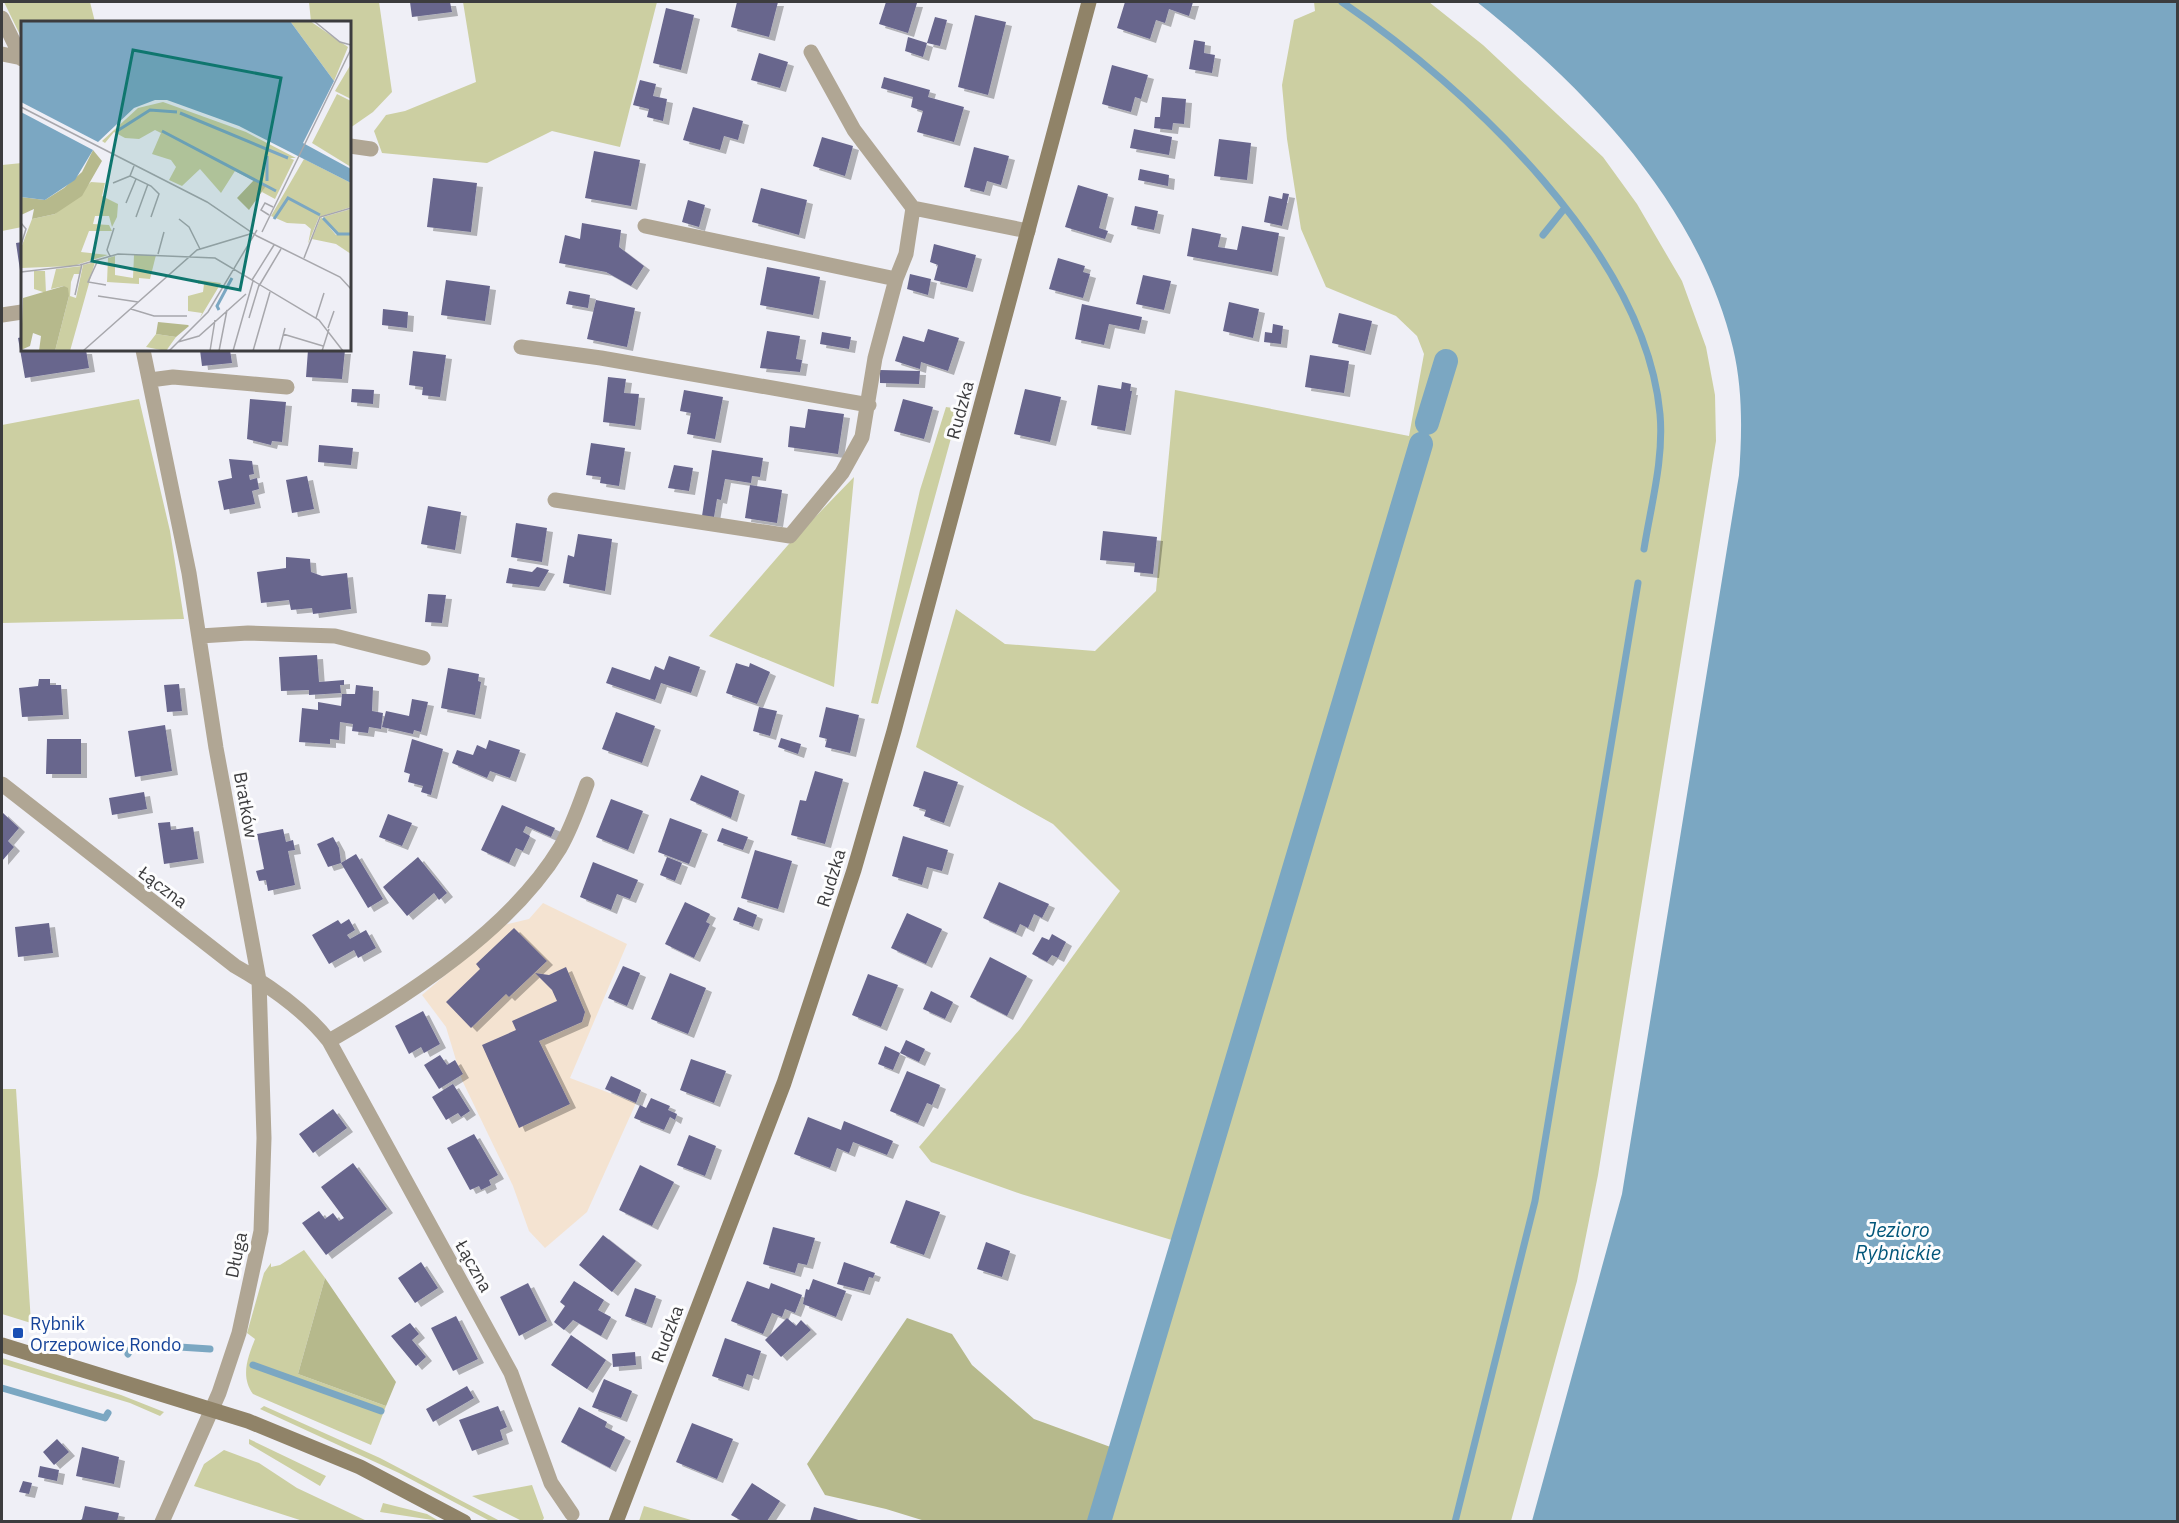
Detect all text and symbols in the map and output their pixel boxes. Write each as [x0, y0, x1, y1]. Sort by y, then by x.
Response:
inset map [21, 21, 351, 351]
street label: Rudzka [941, 378, 979, 442]
street label: Bratków [229, 770, 263, 840]
street label: Rudzka [811, 846, 851, 910]
street label: Łączna [133, 860, 193, 913]
water label: Jezioro Rybnickie [1855, 1216, 1941, 1266]
street label: Długa [220, 1230, 252, 1280]
street label: Łączna [450, 1235, 498, 1296]
street label: Rudzka [646, 1302, 689, 1366]
place label: Rybnik Orzepowice Rondo [30, 1312, 181, 1356]
marker: Rybnik Orzepowice Rondo [11, 1326, 25, 1340]

